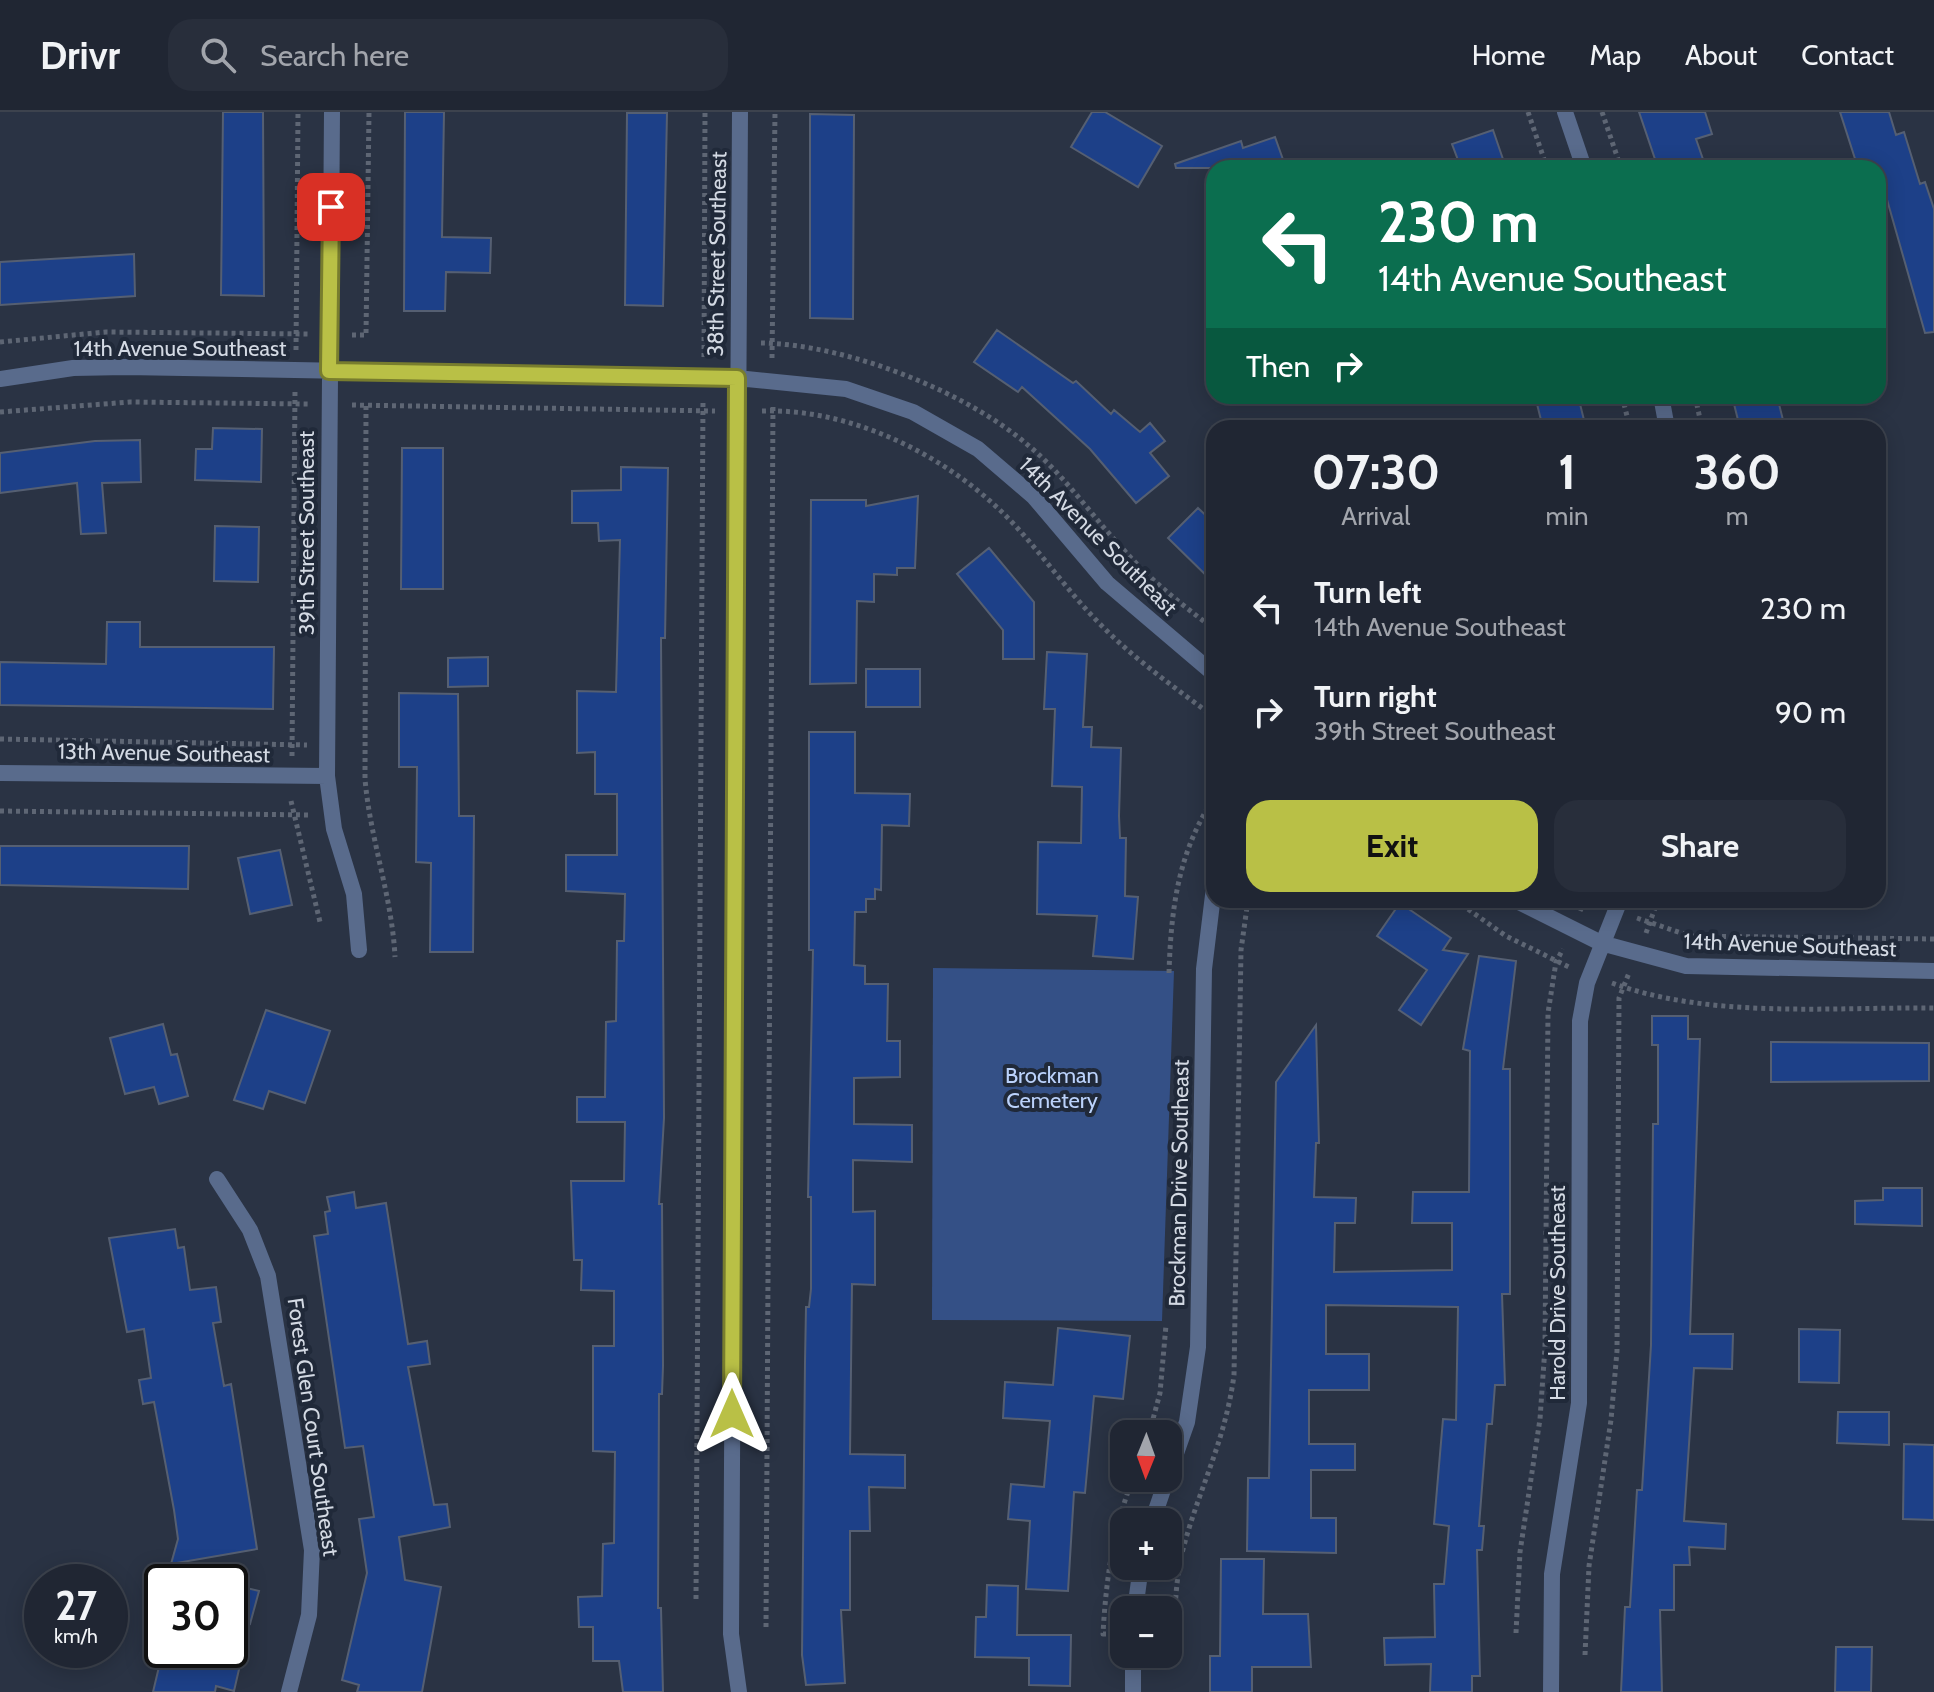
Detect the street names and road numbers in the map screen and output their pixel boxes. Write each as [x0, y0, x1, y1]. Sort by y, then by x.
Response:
street label: 38th Street Southeast [702, 151, 732, 357]
street label: 14th Avenue Southeast [73, 335, 287, 362]
street label: 39th Street Southeast [293, 430, 320, 635]
street label: 14th Avenue Southeast [1013, 451, 1183, 621]
street label: 13th Avenue Southeast [58, 738, 271, 768]
street label: 14th Avenue Southeast [1683, 928, 1898, 962]
street label: Brockman Drive Southeast [1163, 1059, 1195, 1307]
street label: Harold Drive Southeast [1544, 1185, 1571, 1401]
street label: Forest Glen Court Southeast [281, 1296, 345, 1559]

